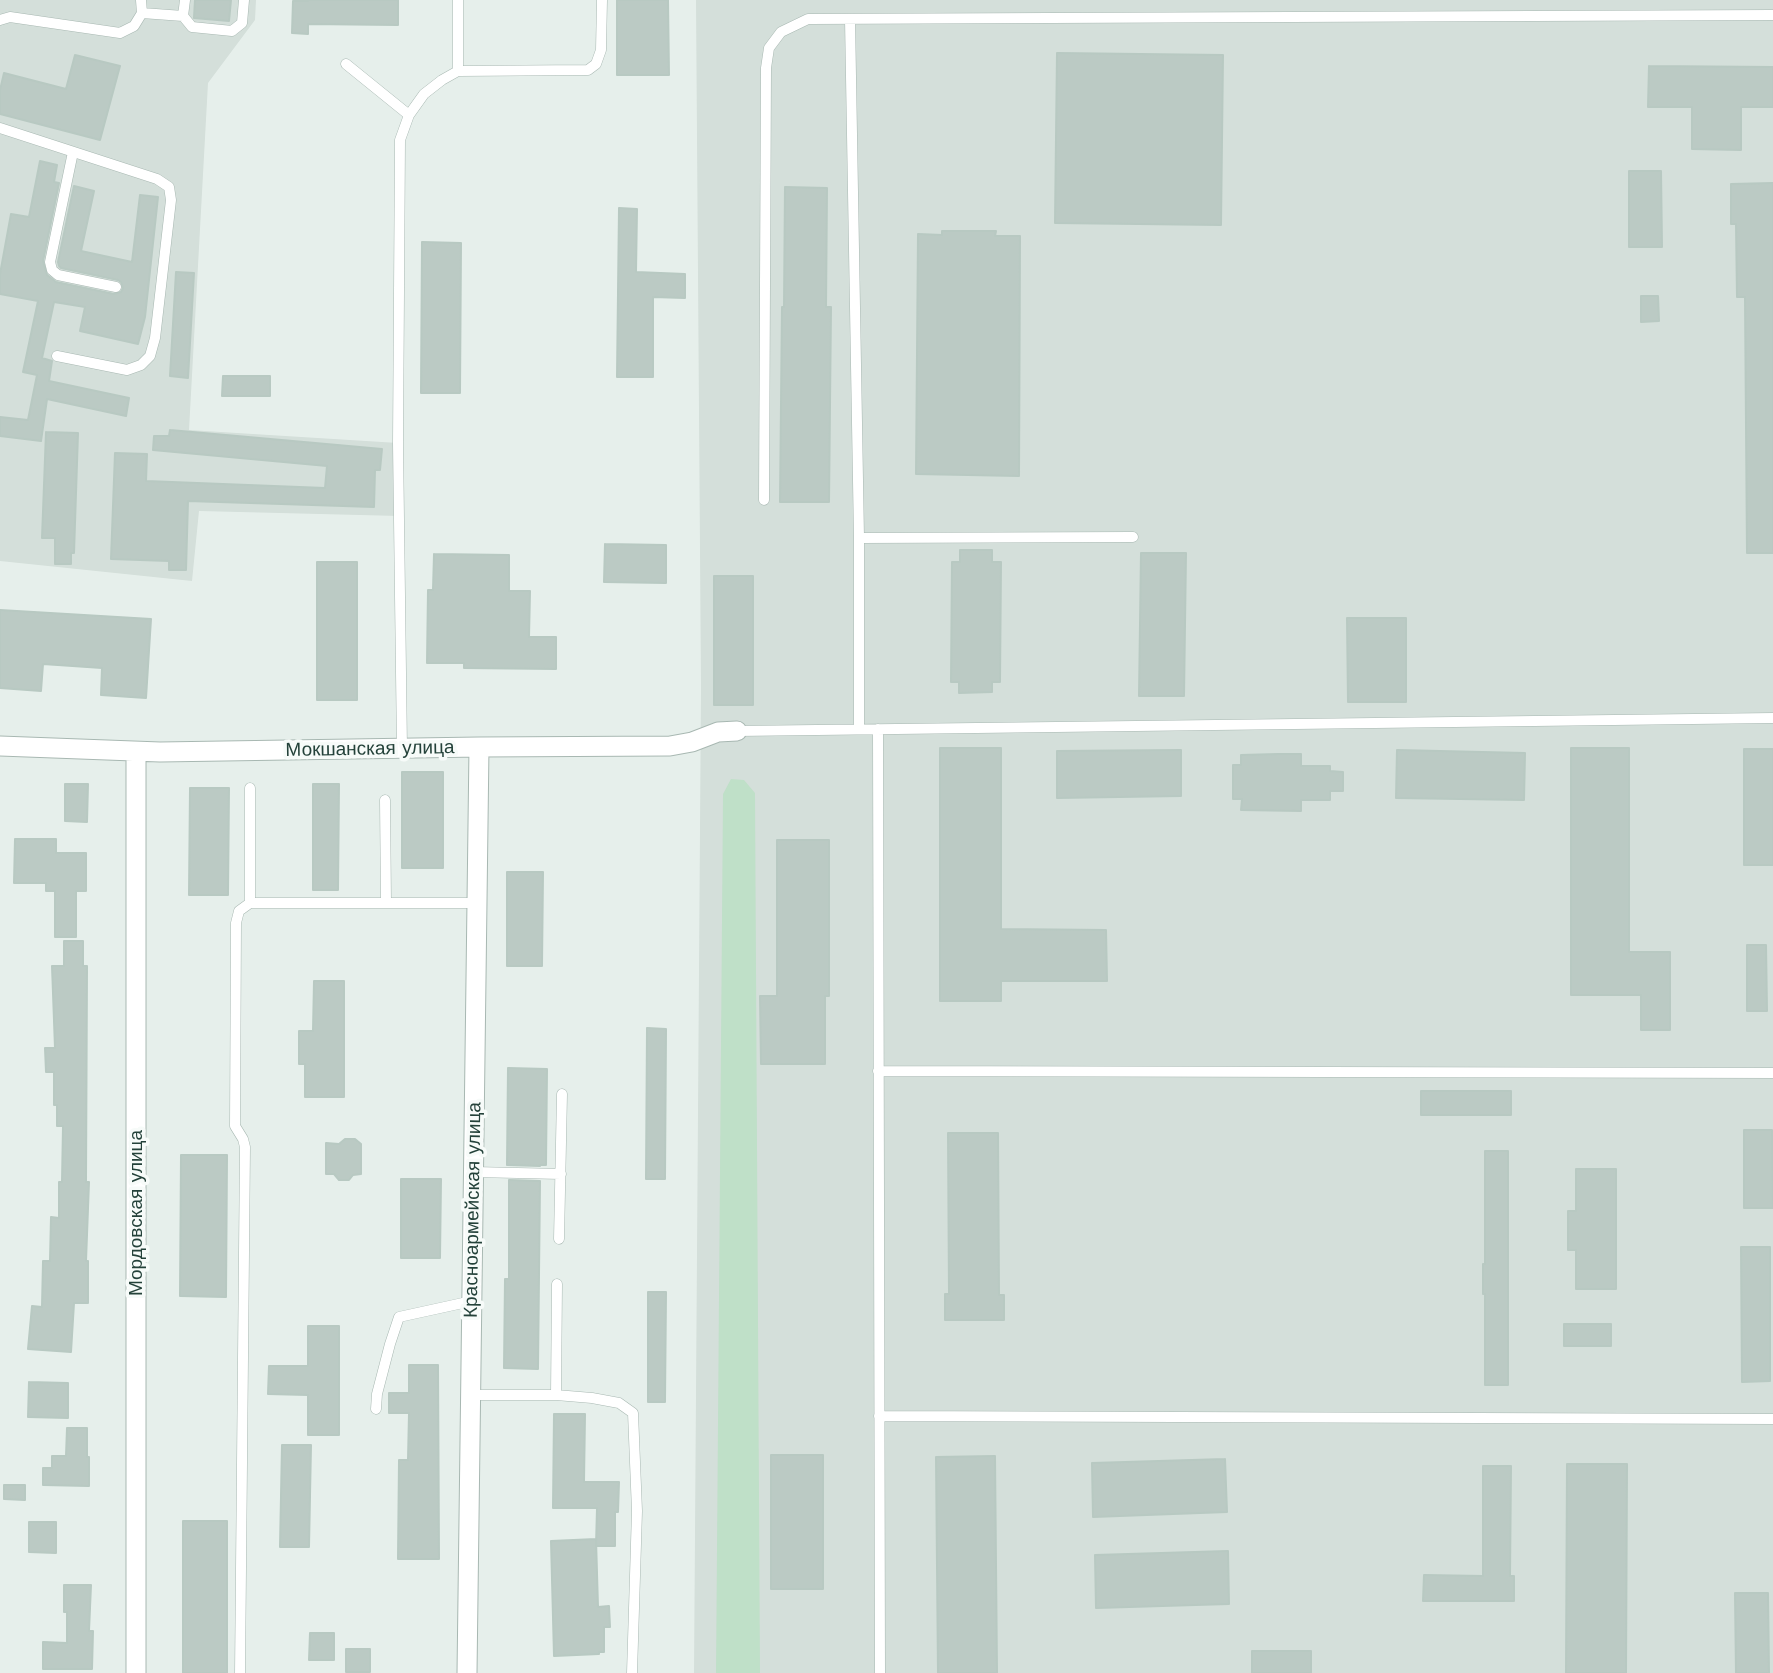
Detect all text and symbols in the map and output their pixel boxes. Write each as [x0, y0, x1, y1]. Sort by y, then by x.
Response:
street label: Мокшанская улица [285, 736, 455, 762]
street label: Красноармейская улица [460, 1102, 486, 1318]
street label: Мордовская улица [125, 1130, 147, 1296]

